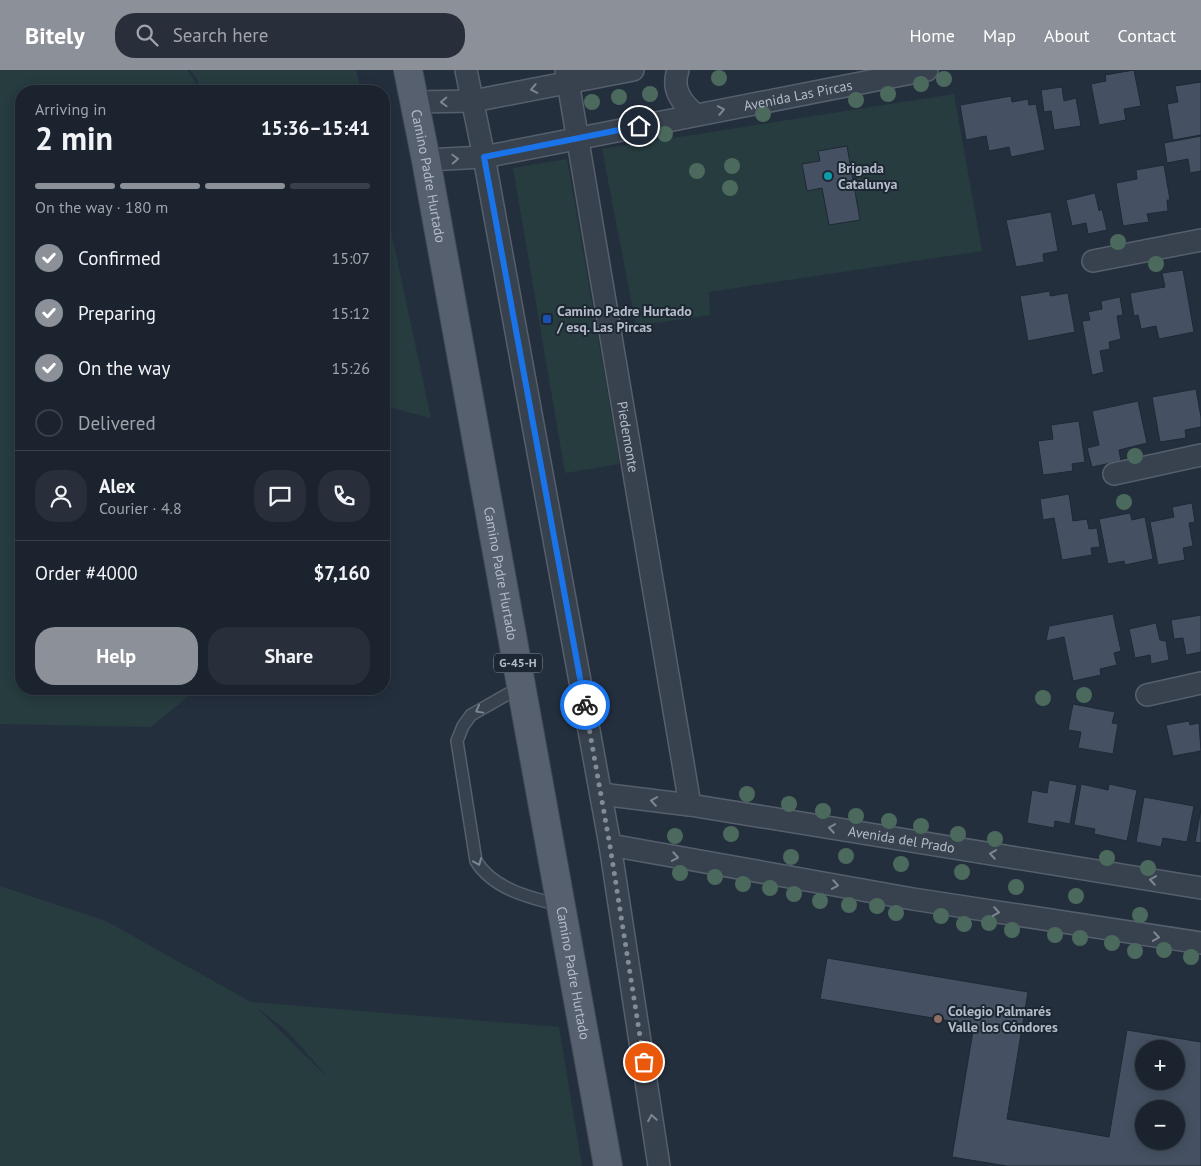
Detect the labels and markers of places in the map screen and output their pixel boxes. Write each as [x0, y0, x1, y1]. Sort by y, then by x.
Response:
pin [618, 105, 660, 147]
place label: Brigada Catalunya [838, 159, 897, 193]
marker: Brigada Catalunya [822, 170, 834, 182]
place label: Camino Padre Hurtado / esq. Las Pircas [556, 302, 692, 336]
marker: Camino Padre Hurtado / esq. Las Pircas [541, 313, 553, 325]
place label: Colegio Palmarés Valle los Cóndores [947, 1002, 1058, 1036]
marker: Colegio Palmarés Valle los Cóndores [932, 1013, 944, 1025]
pin [623, 1041, 665, 1083]

